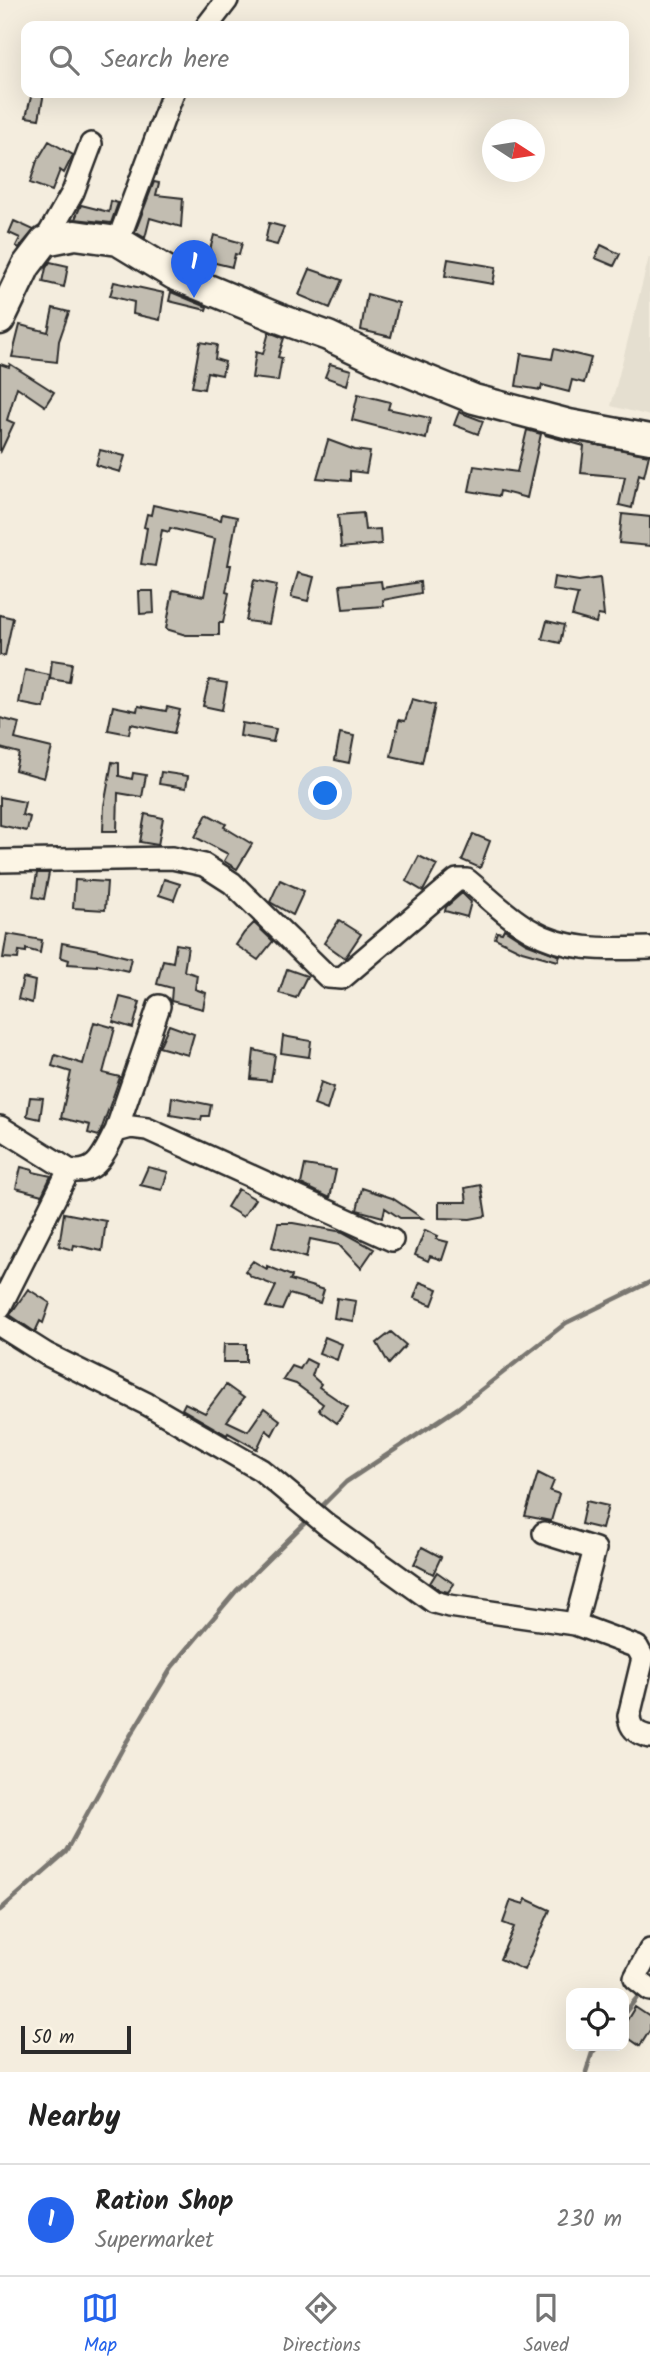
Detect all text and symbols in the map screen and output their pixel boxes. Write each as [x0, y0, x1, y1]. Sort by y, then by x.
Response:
search box [21, 21, 629, 98]
text: Search here [101, 39, 229, 81]
icon: search [45, 41, 83, 79]
north arrow [482, 119, 545, 182]
pin: 1 [171, 240, 217, 298]
your location [308, 776, 342, 810]
map controls [566, 1988, 629, 2051]
button: locate [566, 1988, 629, 2051]
scale bar [21, 2023, 131, 2055]
text: 50 m [32, 2023, 74, 2053]
text: Nearby [28, 2094, 120, 2142]
text: Ration Shop [95, 2181, 233, 2223]
text: 1 [48, 2202, 54, 2238]
text: 230 m [556, 2202, 622, 2238]
text: Supermarket [95, 2223, 214, 2259]
tab: Map [81, 2289, 119, 2361]
tab: Directions [282, 2289, 361, 2361]
tab: Saved [524, 2289, 569, 2361]

